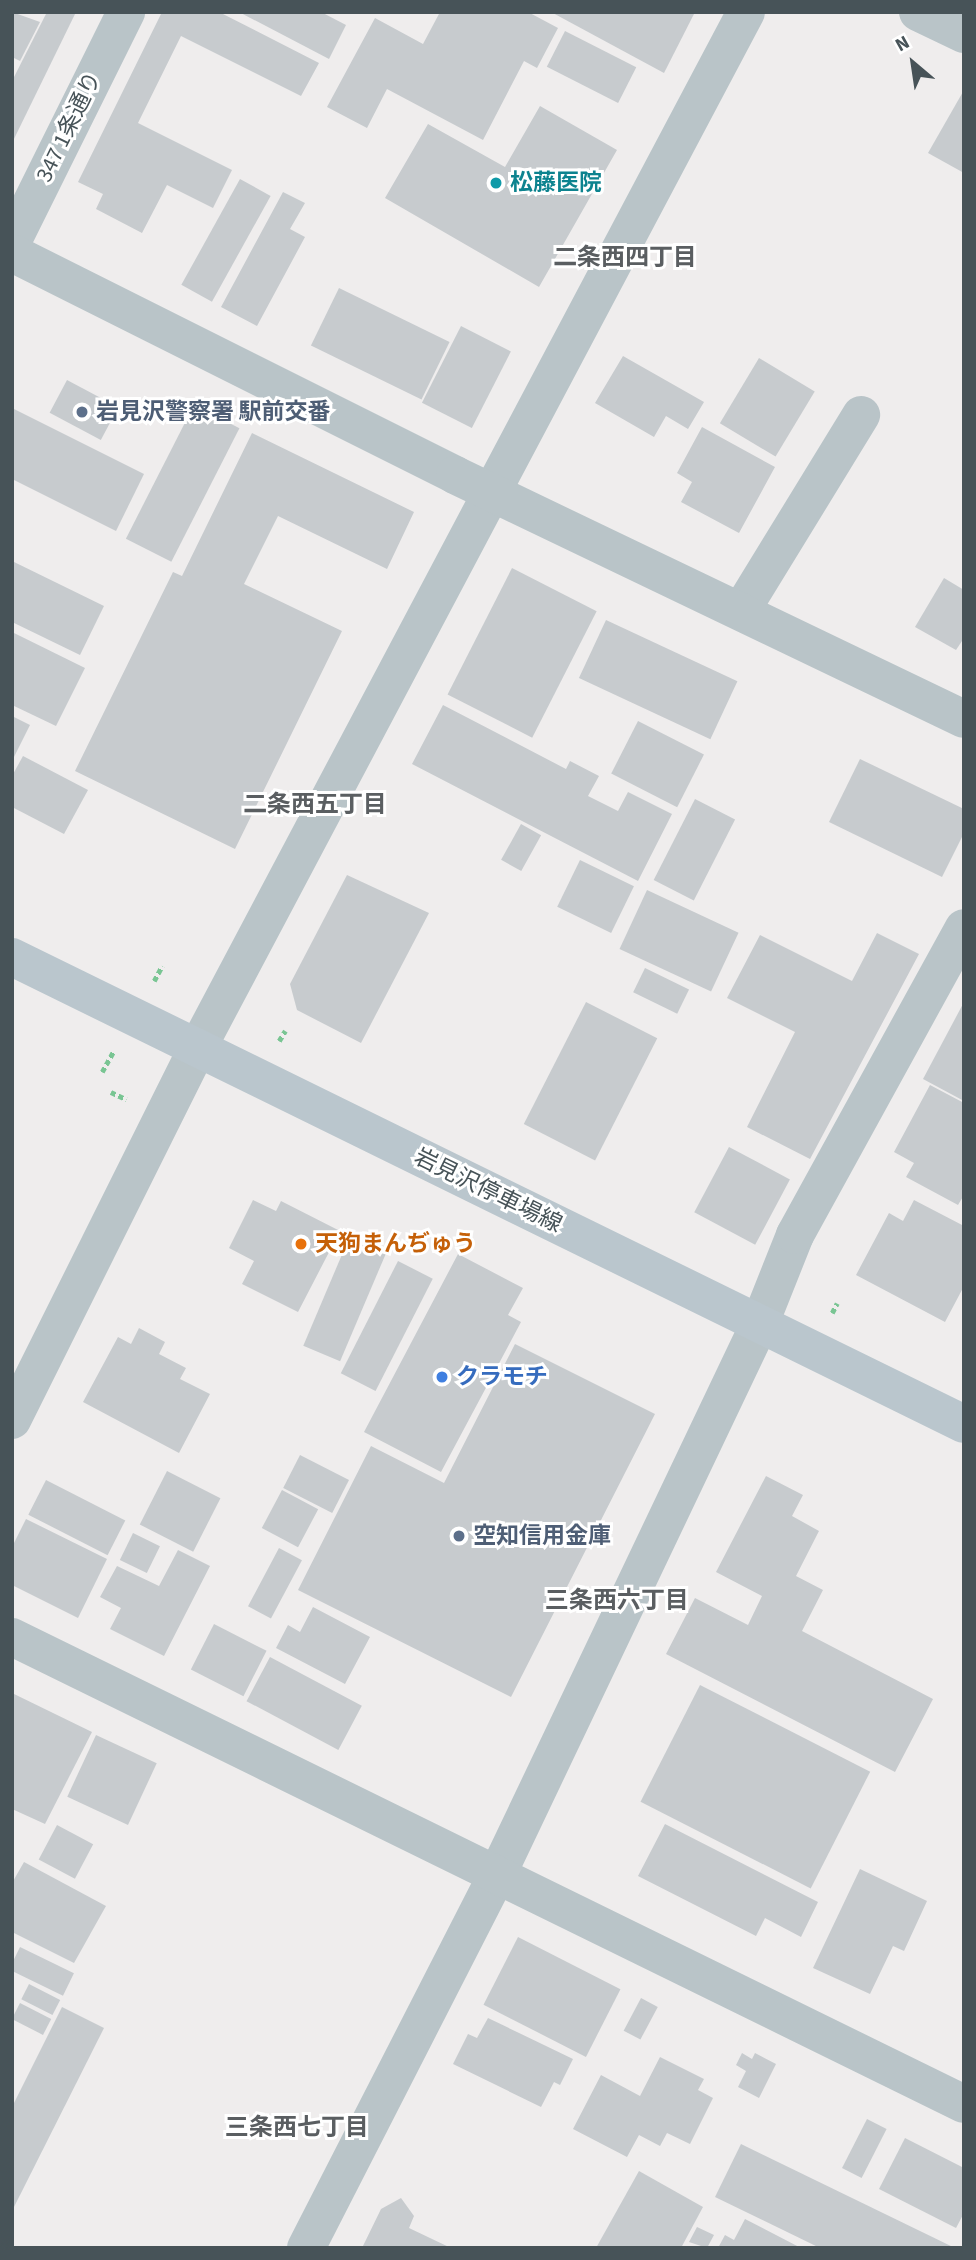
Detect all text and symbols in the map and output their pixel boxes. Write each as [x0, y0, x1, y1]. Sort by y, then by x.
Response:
north arrow [878, 28, 948, 98]
text: N [890, 29, 915, 59]
street label: 347 1条通り [30, 67, 108, 187]
place label: 松藤医院 [510, 169, 602, 197]
marker: 松藤医院 [488, 175, 504, 191]
district label: 二条西四丁目 [553, 244, 697, 272]
place label: 岩見沢警察署 駅前交番 [96, 398, 331, 426]
marker: 岩見沢警察署 駅前交番 [74, 404, 90, 420]
district label: 二条西五丁目 [243, 791, 387, 819]
street label: 岩見沢停車場線 [410, 1143, 566, 1239]
place label: 天狗まんぢゅう [315, 1230, 476, 1258]
marker: 天狗まんぢゅう [293, 1236, 309, 1252]
place label: クラモチ [456, 1363, 548, 1391]
marker: クラモチ [434, 1369, 450, 1385]
place label: 空知信用金庫 [473, 1522, 611, 1550]
marker: 空知信用金庫 [451, 1528, 467, 1544]
district label: 三条西六丁目 [545, 1587, 689, 1615]
district label: 三条西七丁目 [225, 2114, 369, 2142]

